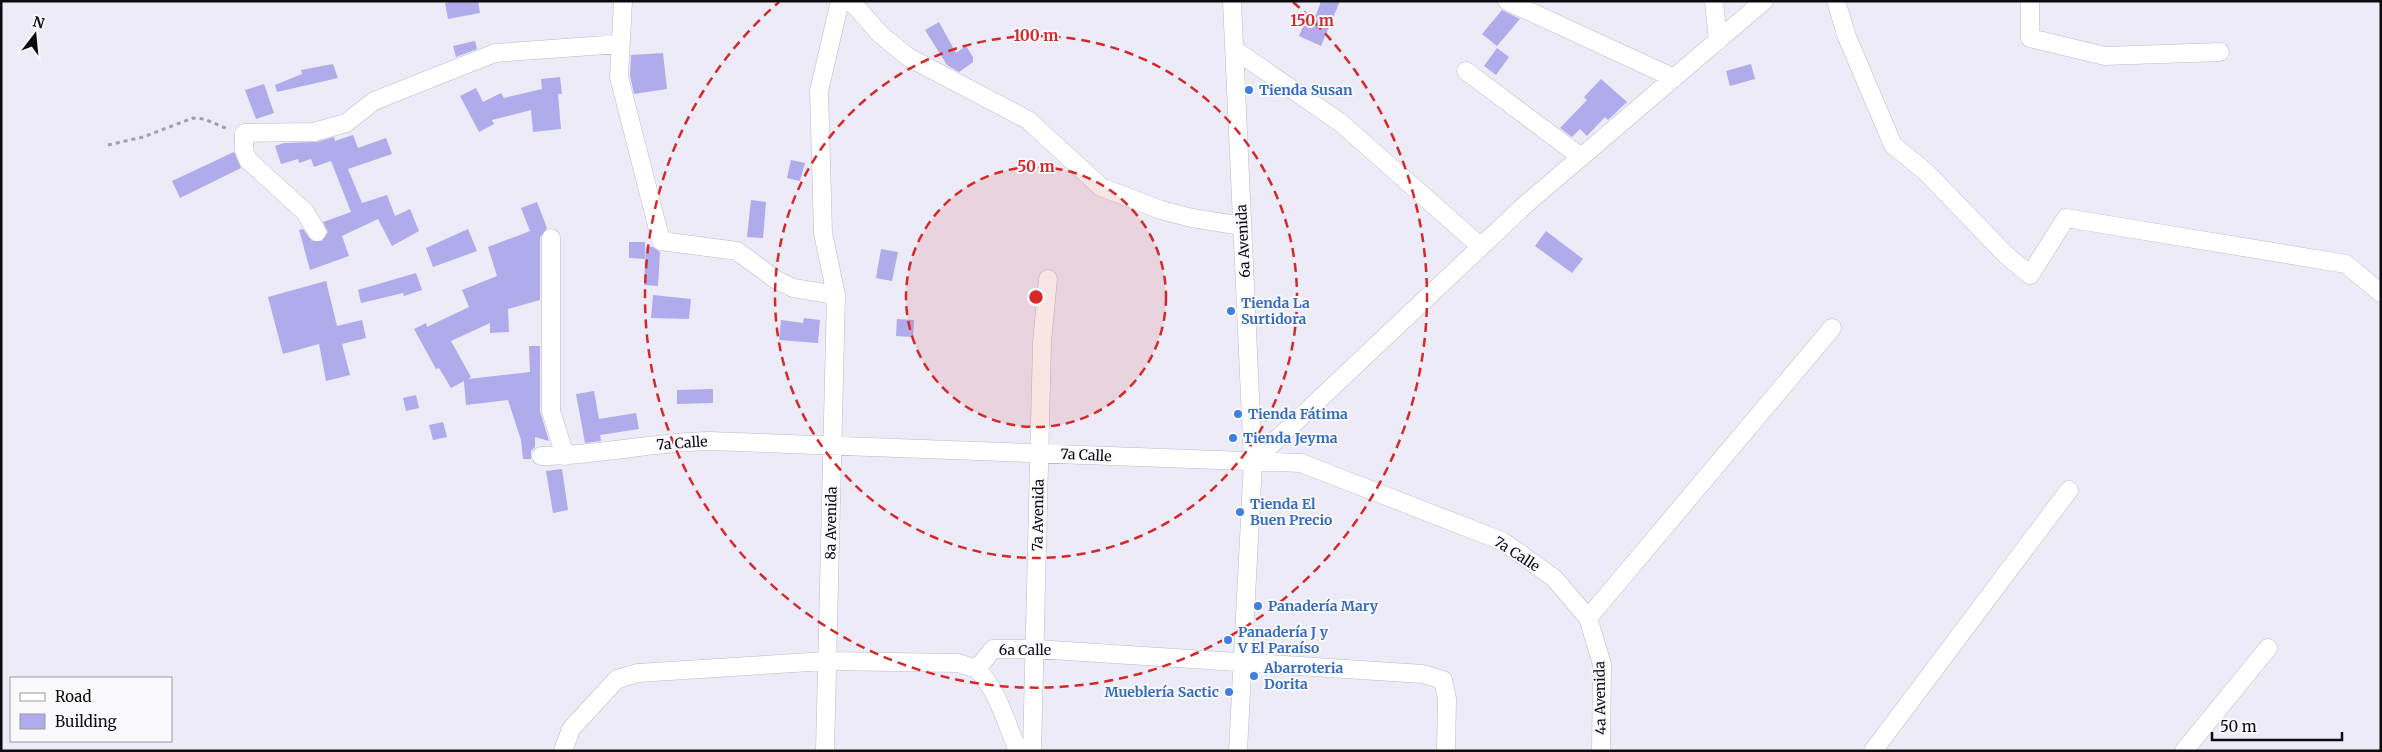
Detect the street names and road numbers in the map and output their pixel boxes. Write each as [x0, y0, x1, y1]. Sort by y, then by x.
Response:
street label: 6a Avenida [1232, 203, 1254, 278]
street label: 7a Calle [656, 432, 708, 454]
street label: 7a Calle [1060, 445, 1112, 465]
street label: 7a Avenida [1028, 478, 1048, 551]
street label: 8a Avenida [821, 486, 841, 560]
street label: 7a Calle [1491, 533, 1543, 575]
street label: 6a Calle [999, 641, 1051, 659]
street label: 4a Avenida [1590, 661, 1610, 735]

